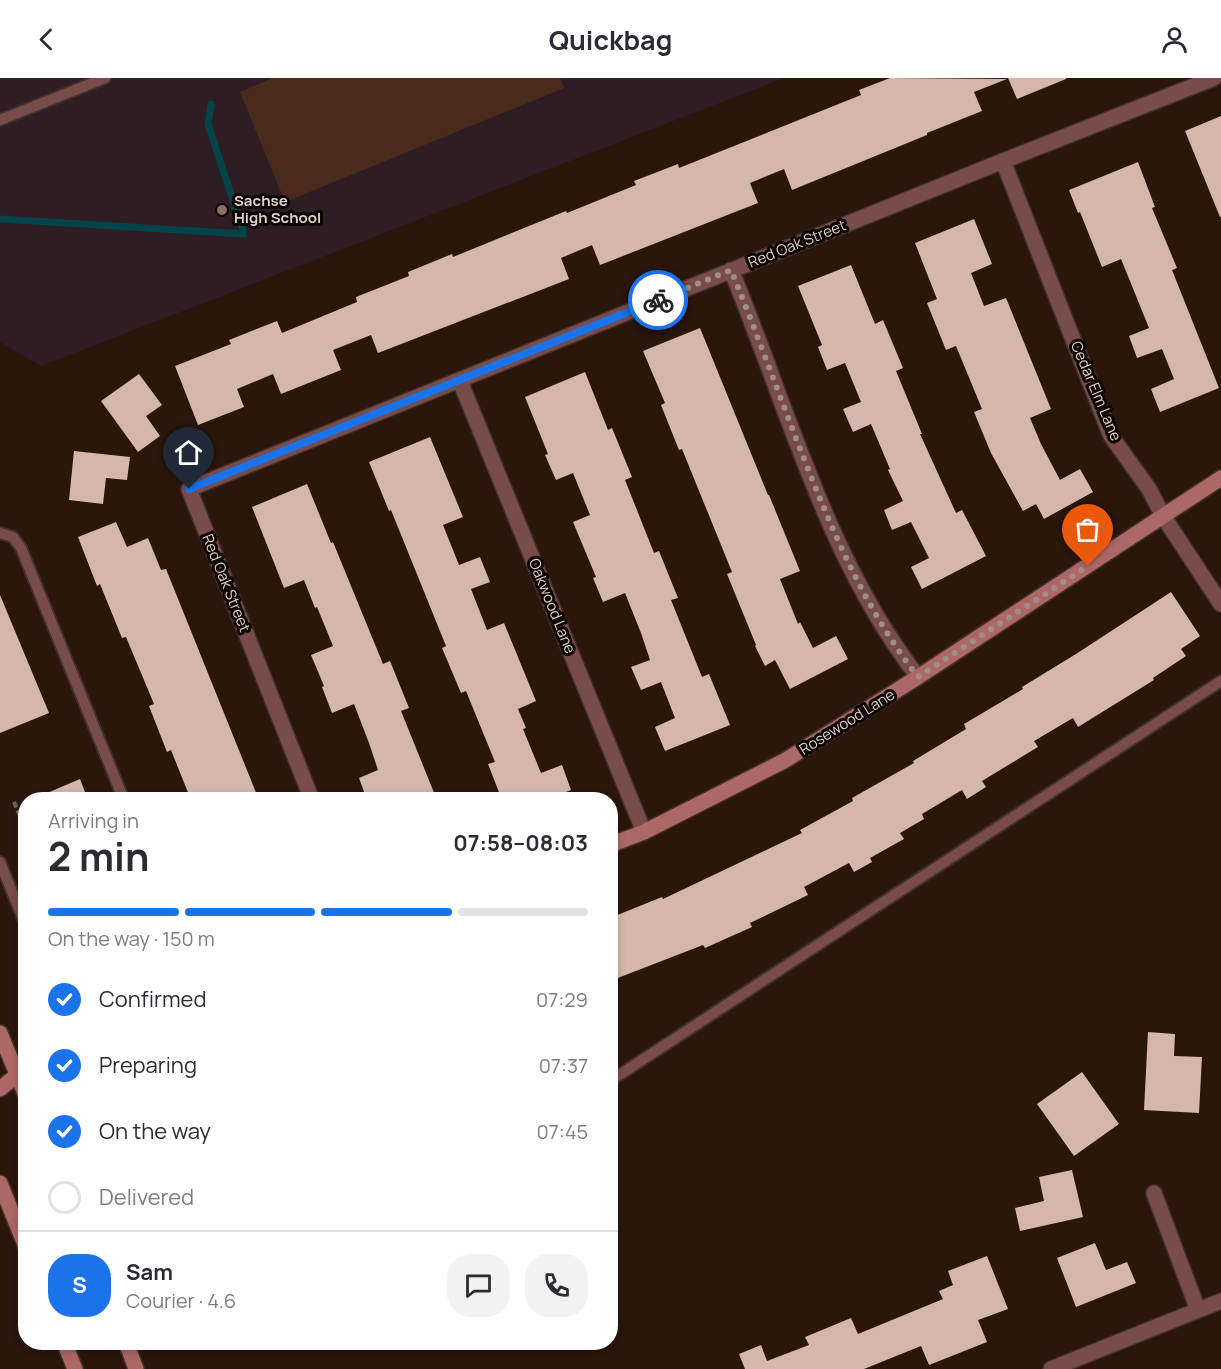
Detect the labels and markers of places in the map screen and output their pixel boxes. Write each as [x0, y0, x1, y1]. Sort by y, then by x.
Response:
place label: Sachse High School [234, 190, 321, 228]
marker: Sachse High School [215, 203, 229, 217]
pin [163, 427, 214, 489]
pin [1062, 504, 1113, 566]

